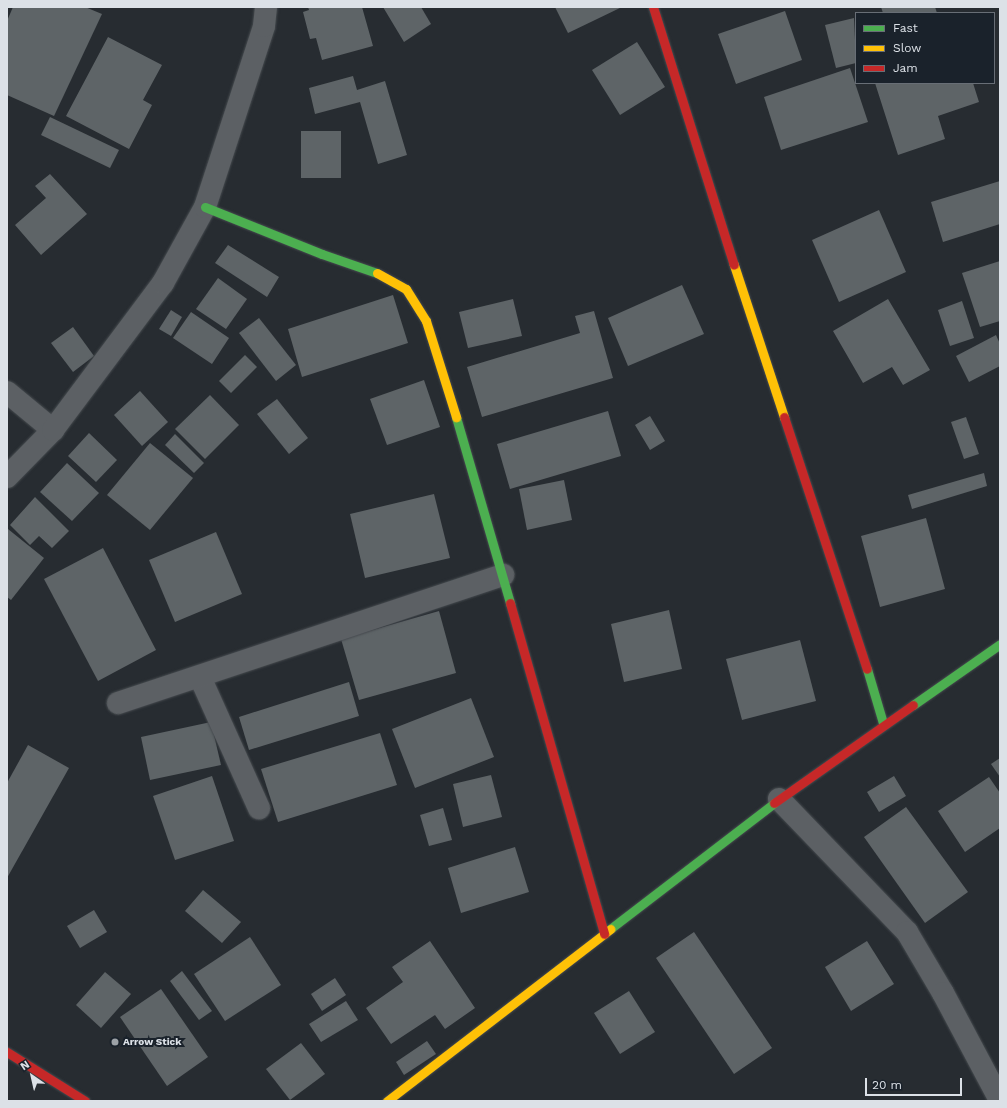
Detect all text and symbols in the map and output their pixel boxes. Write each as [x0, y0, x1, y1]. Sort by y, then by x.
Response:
legend [855, 12, 995, 84]
text: Fast [893, 21, 918, 35]
text: Slow [893, 41, 921, 55]
text: Jam [893, 61, 918, 75]
place label: Arrow Stick [123, 1036, 182, 1048]
marker: Arrow Stick [110, 1037, 120, 1047]
north arrow [12, 1056, 52, 1096]
text: N [18, 1058, 32, 1073]
scale bar [867, 1070, 964, 1096]
text: 20 m [872, 1078, 902, 1092]

